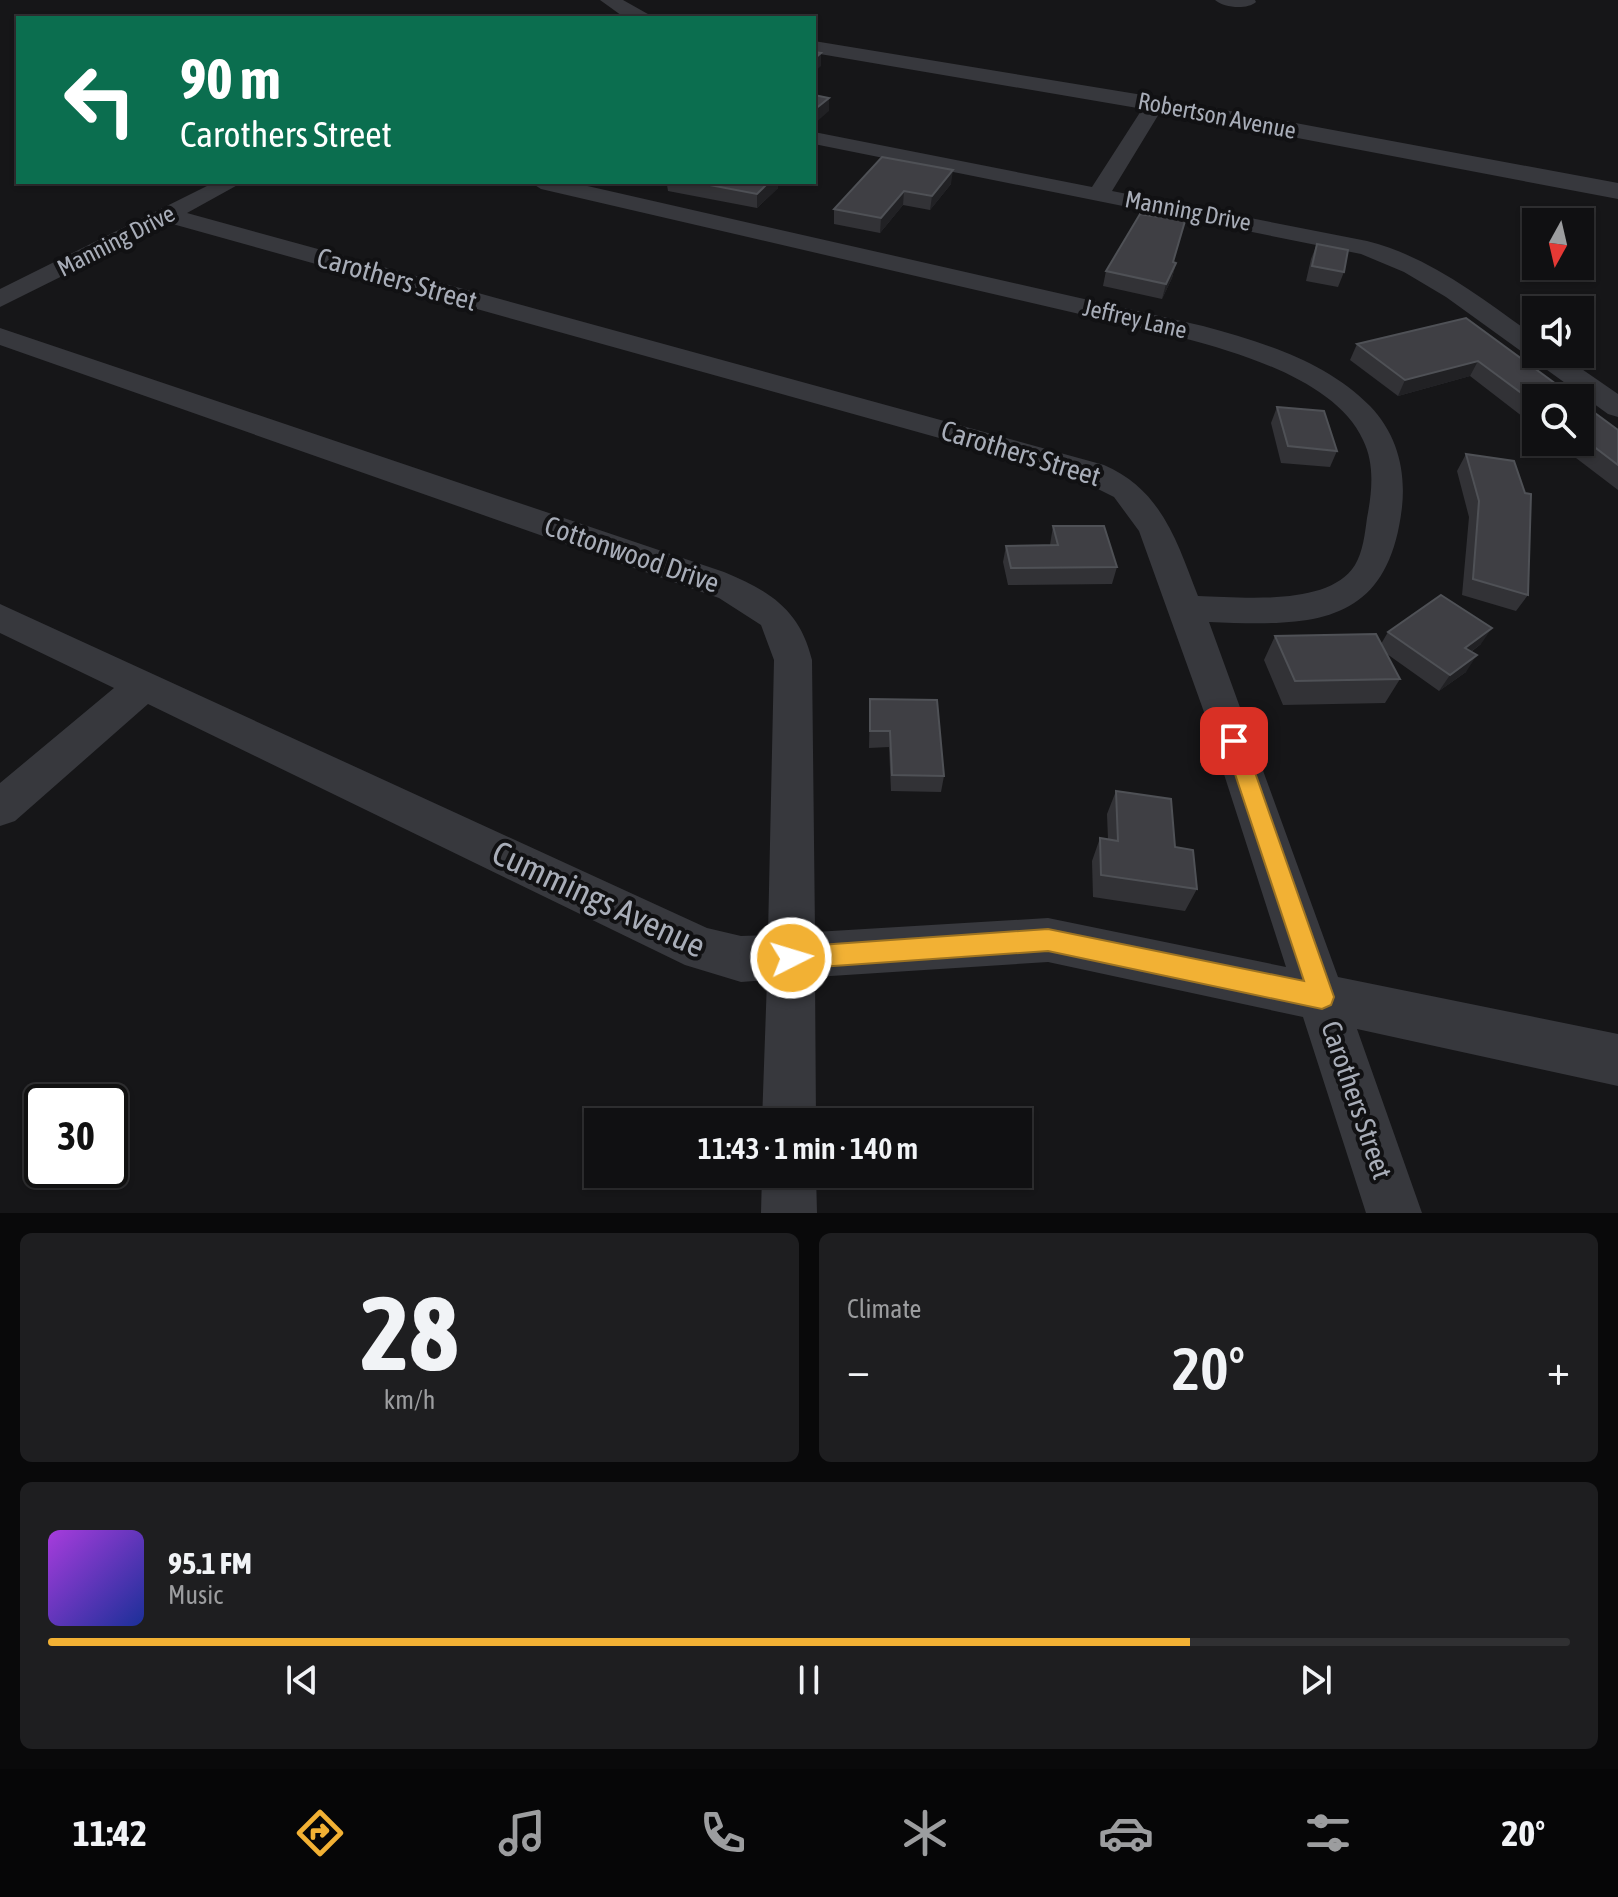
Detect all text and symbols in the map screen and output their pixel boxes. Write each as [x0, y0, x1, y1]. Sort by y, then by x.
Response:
text: 90 m [180, 47, 281, 111]
icon: left [48, 48, 152, 152]
street label: Robertson Avenue [1136, 87, 1298, 144]
text: Carothers Street [180, 113, 392, 155]
street label: Manning Drive [1123, 185, 1253, 236]
street label: Manning Drive [53, 199, 179, 282]
north arrow [1522, 208, 1594, 280]
map controls [1522, 208, 1594, 456]
street label: Carothers Street [313, 241, 481, 317]
street label: Jeffrey Lane [1081, 293, 1190, 344]
button: sound [1522, 296, 1594, 368]
button: search [1522, 384, 1594, 456]
street label: Carothers Street [938, 414, 1104, 492]
street label: Cottonwood Drive [540, 509, 724, 599]
pin [1200, 707, 1268, 775]
icon: arrive [1212, 719, 1256, 763]
street label: Cummings Avenue [487, 832, 712, 965]
position arrow [749, 916, 833, 1000]
street label: Carothers Street [1315, 1017, 1399, 1183]
speed limit sign: 30 [24, 1084, 128, 1188]
text: 11:43 · 1 min · 140 m [698, 1131, 918, 1165]
text: 28 [361, 1273, 458, 1392]
text: Climate [847, 1294, 921, 1324]
text: 20° [1172, 1334, 1245, 1403]
text: − [847, 1344, 870, 1394]
text: + [1547, 1344, 1570, 1394]
text: km/h [384, 1385, 435, 1415]
text: 95.1 FM [168, 1546, 252, 1580]
text: Music [168, 1580, 223, 1610]
icon: previous [280, 1658, 324, 1702]
icon: pause [787, 1658, 831, 1702]
icon: next [1294, 1658, 1338, 1702]
icon: directions [292, 1805, 348, 1861]
icon: music [494, 1805, 550, 1861]
icon: phone [695, 1805, 751, 1861]
icon: climate [897, 1805, 953, 1861]
icon: car [1098, 1805, 1154, 1861]
icon: filters [1300, 1805, 1356, 1861]
text: 11:42 [73, 1812, 147, 1854]
text: 20° [1501, 1812, 1545, 1854]

